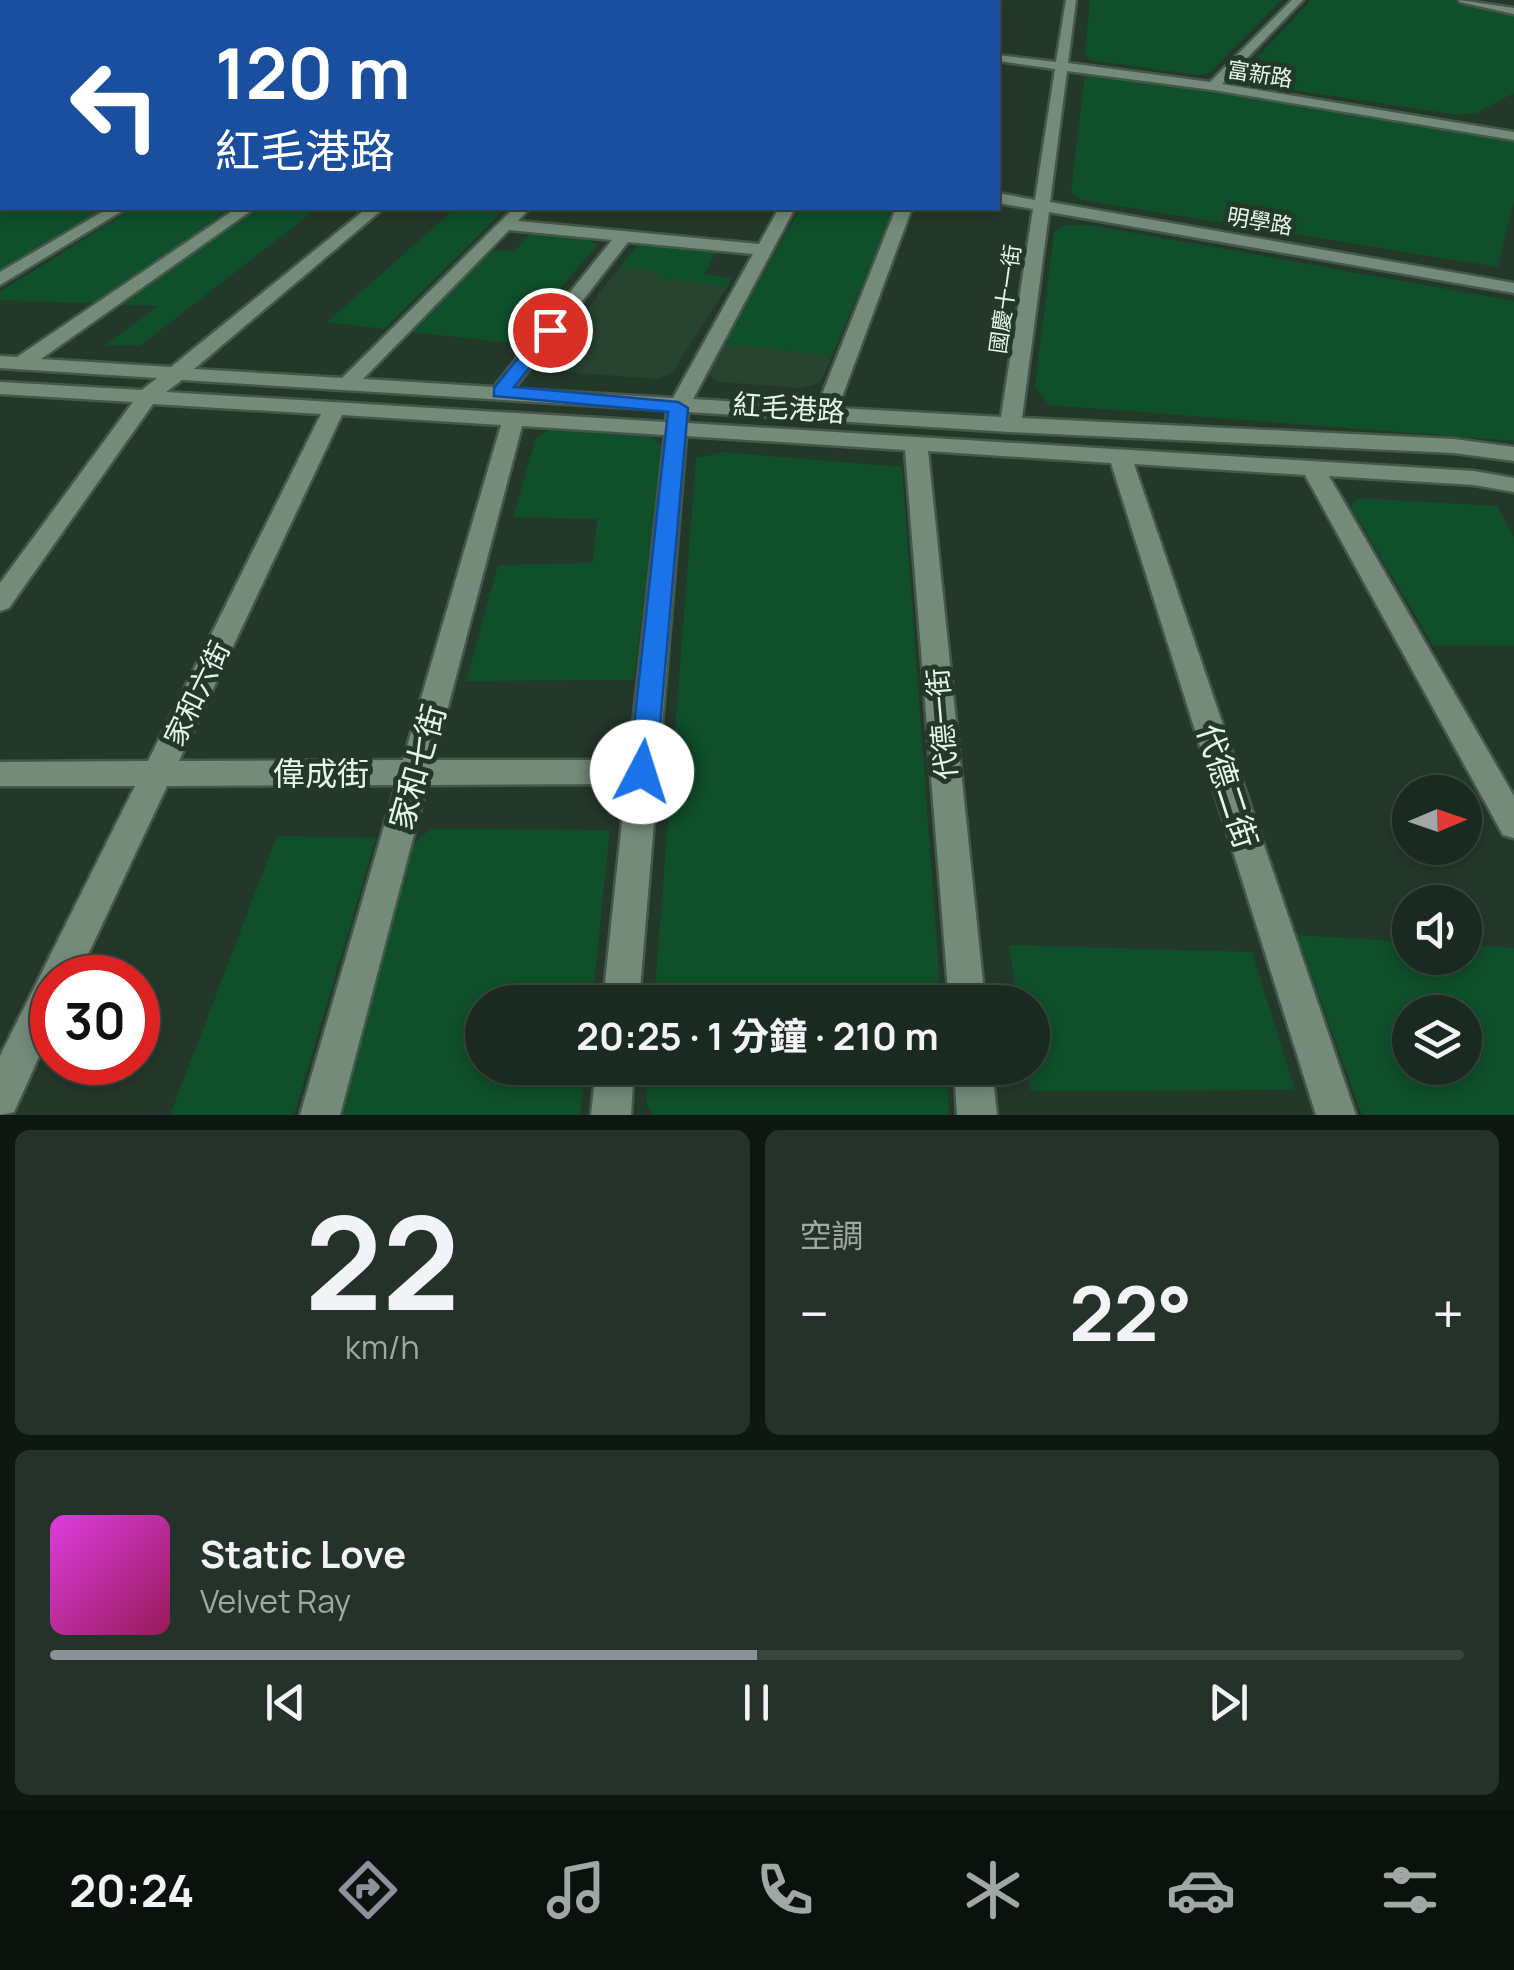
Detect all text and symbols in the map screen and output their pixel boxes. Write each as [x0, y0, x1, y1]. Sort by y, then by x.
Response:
text: 120 m [215, 24, 410, 120]
icon: left [50, 40, 180, 170]
street label: 富新路 [1225, 54, 1295, 94]
text: 紅毛港路 [215, 119, 395, 181]
street label: 明學路 [1225, 200, 1295, 242]
street label: 國慶十一街 [982, 242, 1028, 356]
pin [508, 288, 593, 373]
icon: arrive [523, 303, 578, 358]
street label: 紅毛港路 [732, 384, 846, 430]
street label: 家和六街 [154, 634, 238, 752]
street label: 代德一街 [917, 667, 965, 781]
street label: 家和七街 [378, 699, 456, 835]
street label: 代德二街 [1187, 718, 1269, 854]
position arrow [590, 720, 694, 824]
street label: 偉成街 [273, 751, 369, 795]
north arrow [1392, 775, 1482, 865]
map controls [1392, 775, 1482, 1085]
button: sound [1392, 885, 1482, 975]
speed limit sign: 30 [30, 955, 160, 1085]
button: layers [1392, 995, 1482, 1085]
text: 20:25 · 1 分鐘 · 210 m [576, 1009, 939, 1061]
text: 22 [305, 1171, 460, 1349]
text: 空調 [800, 1213, 864, 1257]
text: 22° [1069, 1261, 1192, 1364]
text: − [800, 1275, 829, 1351]
text: + [1432, 1275, 1464, 1351]
text: km/h [345, 1325, 419, 1369]
text: Static Love [200, 1527, 406, 1579]
text: Velvet Ray [200, 1579, 351, 1623]
icon: previous [258, 1675, 313, 1730]
icon: pause [729, 1675, 784, 1730]
icon: next [1201, 1675, 1256, 1730]
icon: directions [333, 1855, 403, 1925]
icon: music [541, 1855, 611, 1925]
icon: phone [750, 1855, 820, 1925]
icon: climate [958, 1855, 1028, 1925]
icon: car [1166, 1855, 1236, 1925]
icon: filters [1375, 1855, 1445, 1925]
text: 20:24 [69, 1859, 194, 1921]

